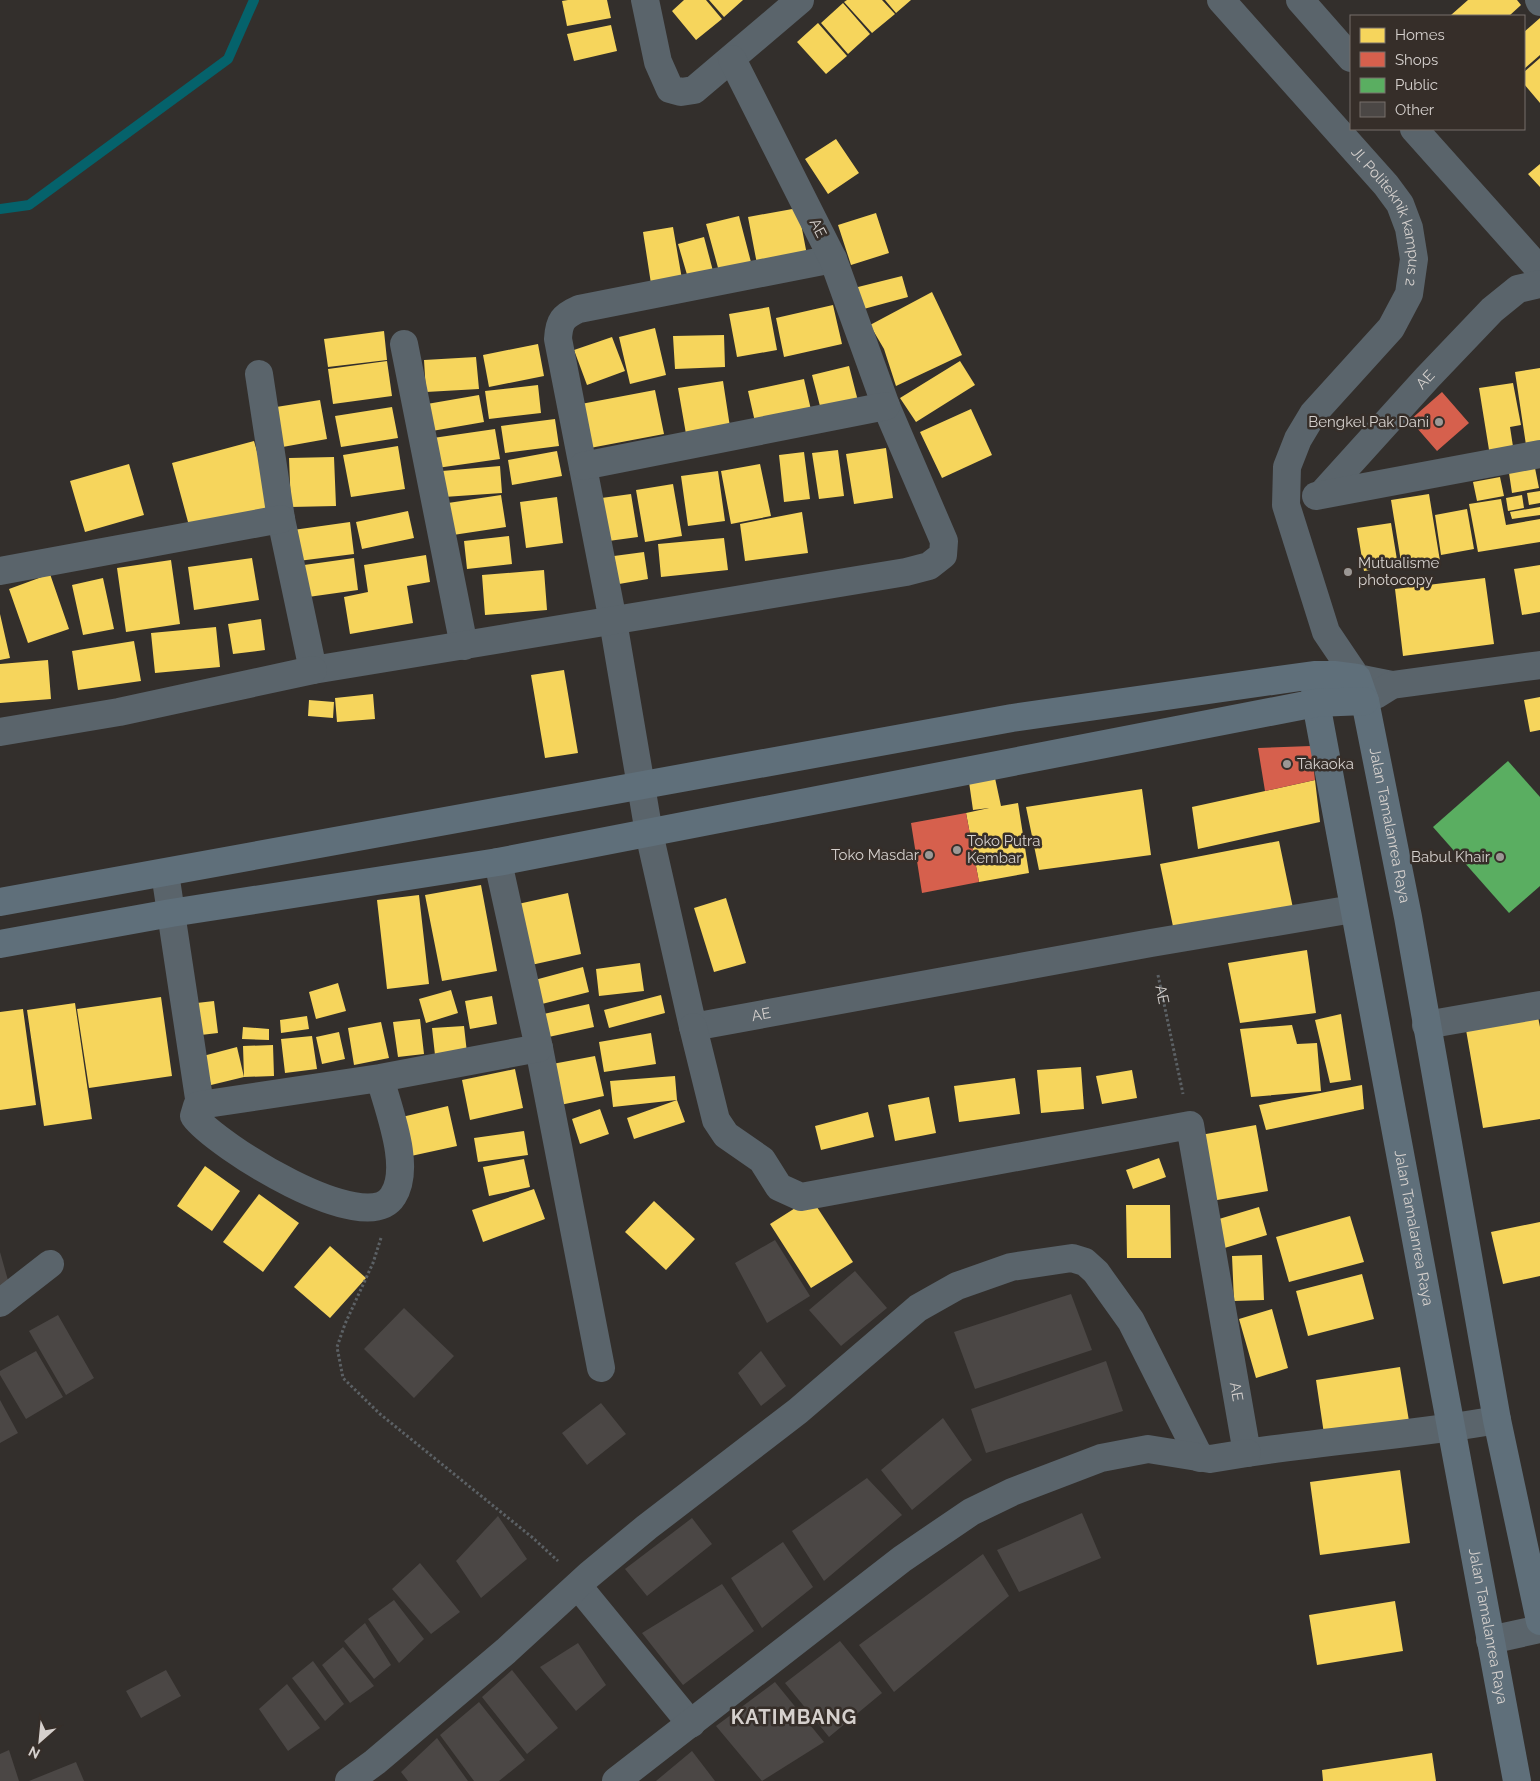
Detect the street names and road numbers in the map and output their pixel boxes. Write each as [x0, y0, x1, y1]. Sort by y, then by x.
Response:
street label: Jl. Politeknik kampus 2 [1347, 143, 1423, 288]
street label: AE [806, 215, 830, 241]
street label: AE [1412, 367, 1438, 393]
street label: Jalan Tamalanrea Raya [1365, 746, 1414, 905]
street label: AE [1151, 983, 1173, 1006]
street label: AE [750, 1004, 772, 1025]
street label: Jalan Tamalanrea Raya [1391, 1149, 1437, 1307]
street label: AE [1226, 1381, 1247, 1403]
street label: Jalan Tamalanrea Raya [1465, 1547, 1511, 1705]

